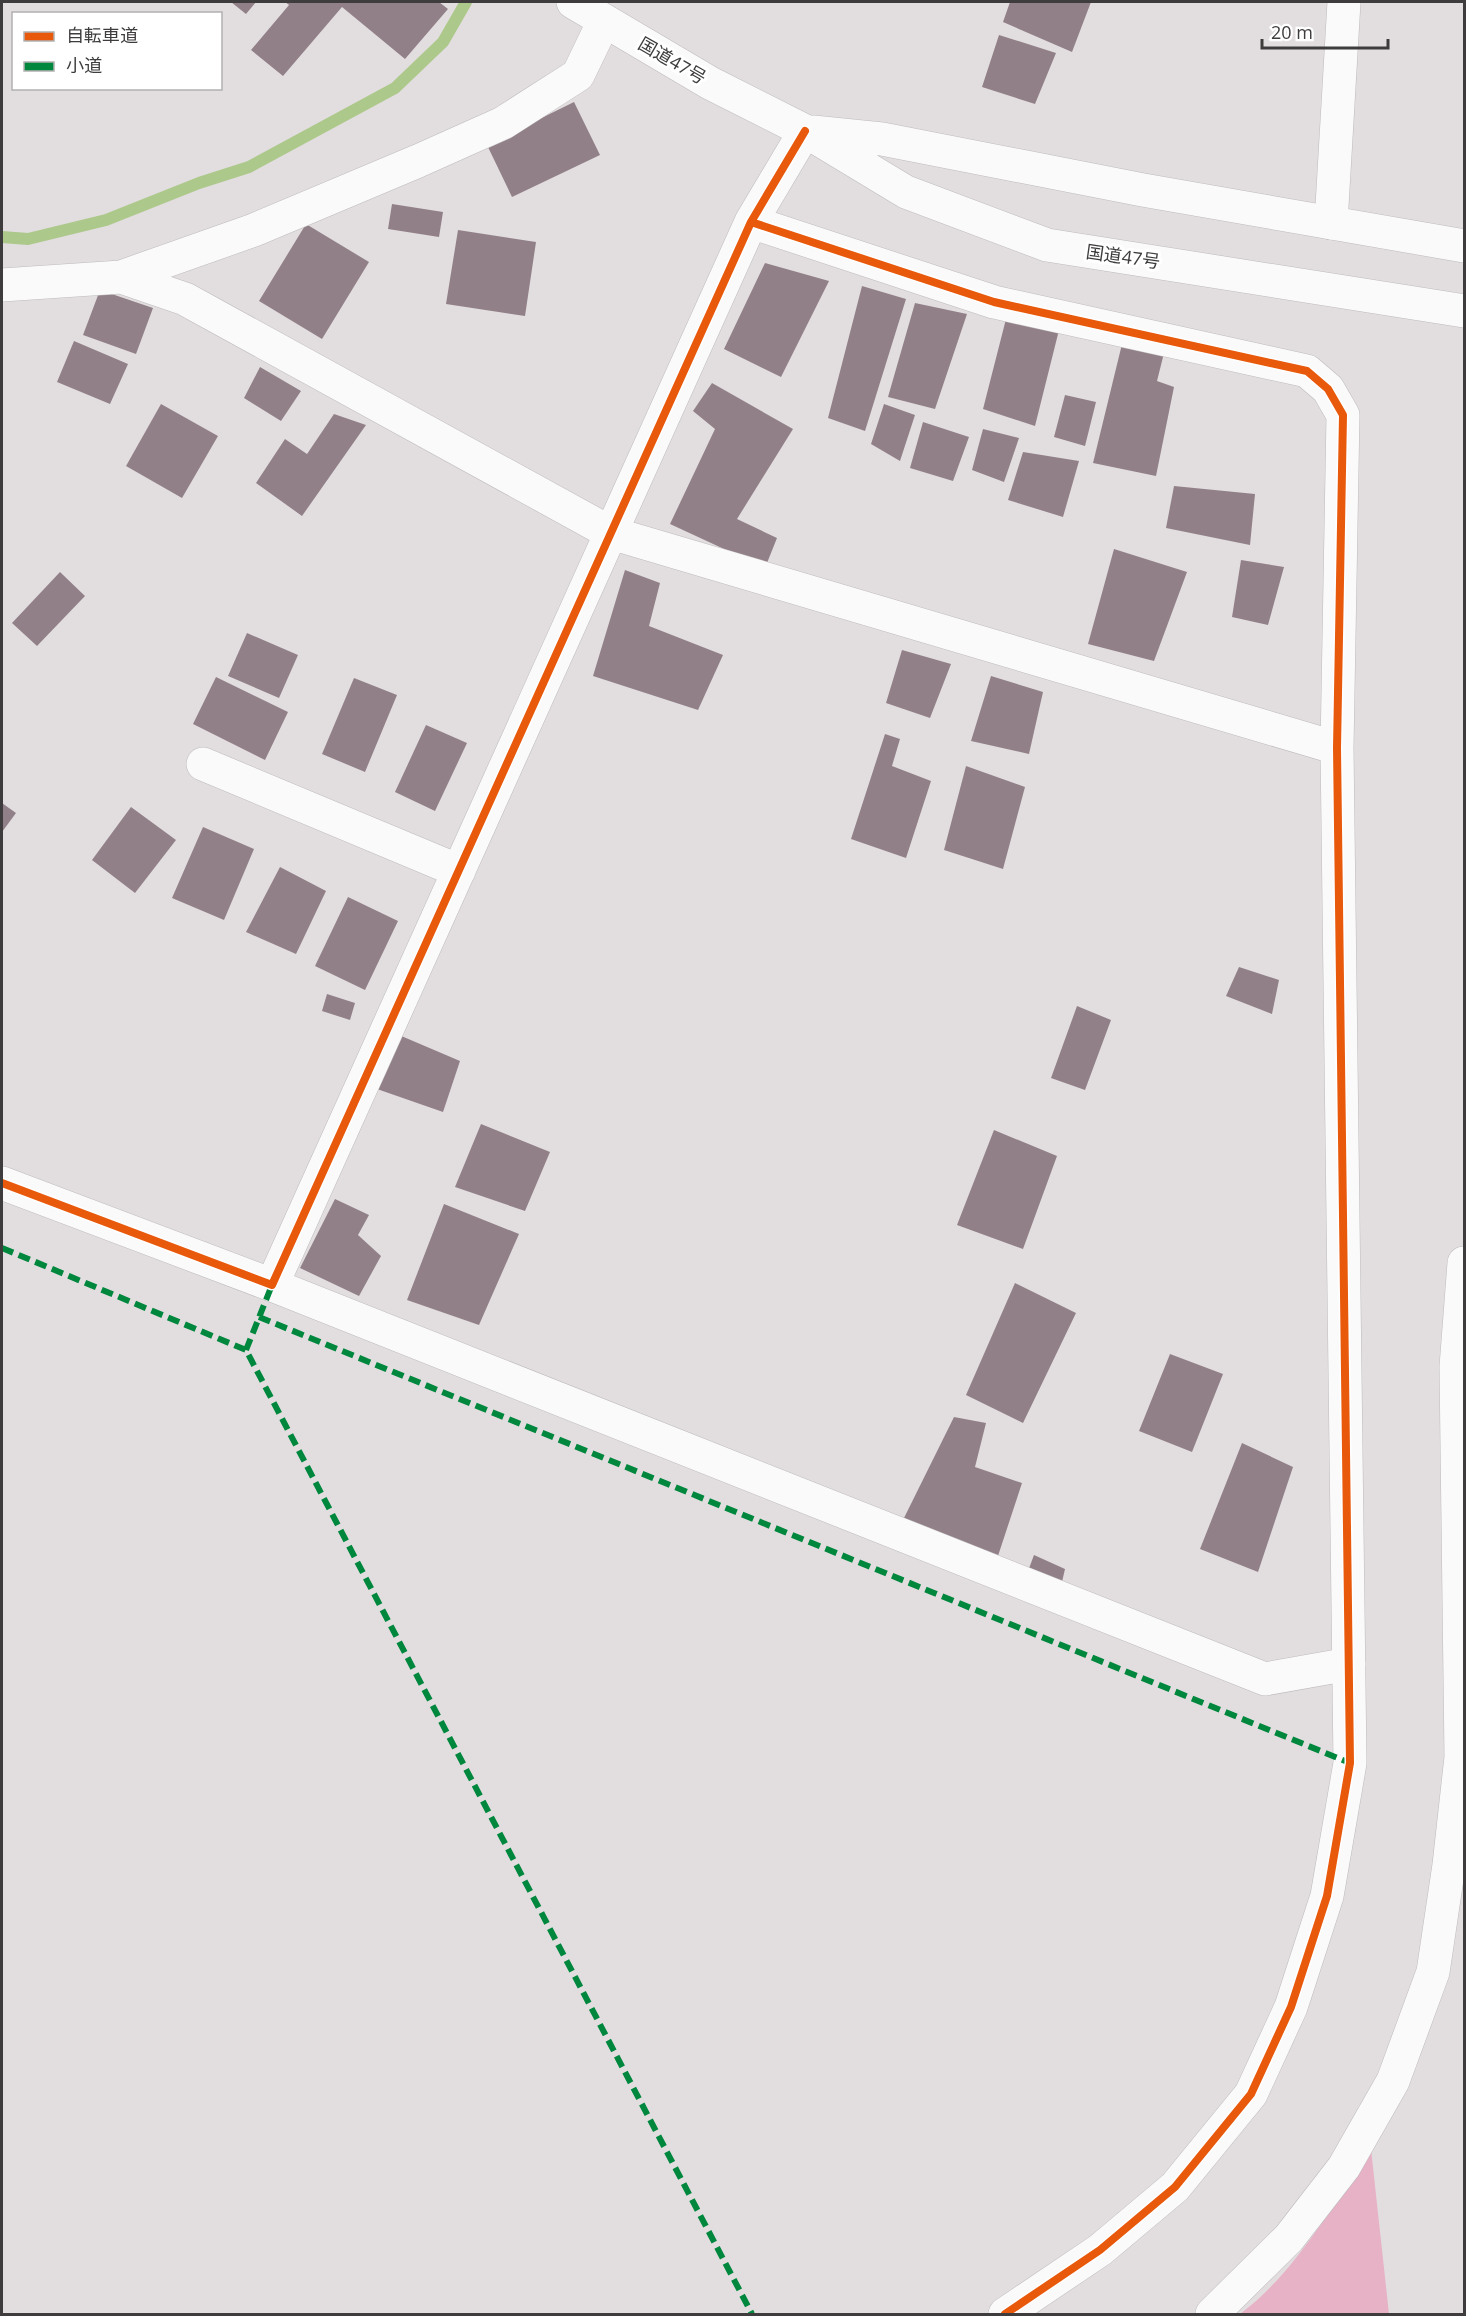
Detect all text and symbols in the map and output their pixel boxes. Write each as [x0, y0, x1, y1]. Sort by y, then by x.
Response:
legend [12, 12, 222, 90]
scale bar [1262, 12, 1388, 50]
text: 20 m [1271, 20, 1313, 44]
text: 自転車道 [66, 23, 138, 47]
street label: 国道47号 [634, 31, 711, 89]
text: 小道 [66, 53, 102, 77]
street label: 国道47号 [1085, 239, 1162, 273]

